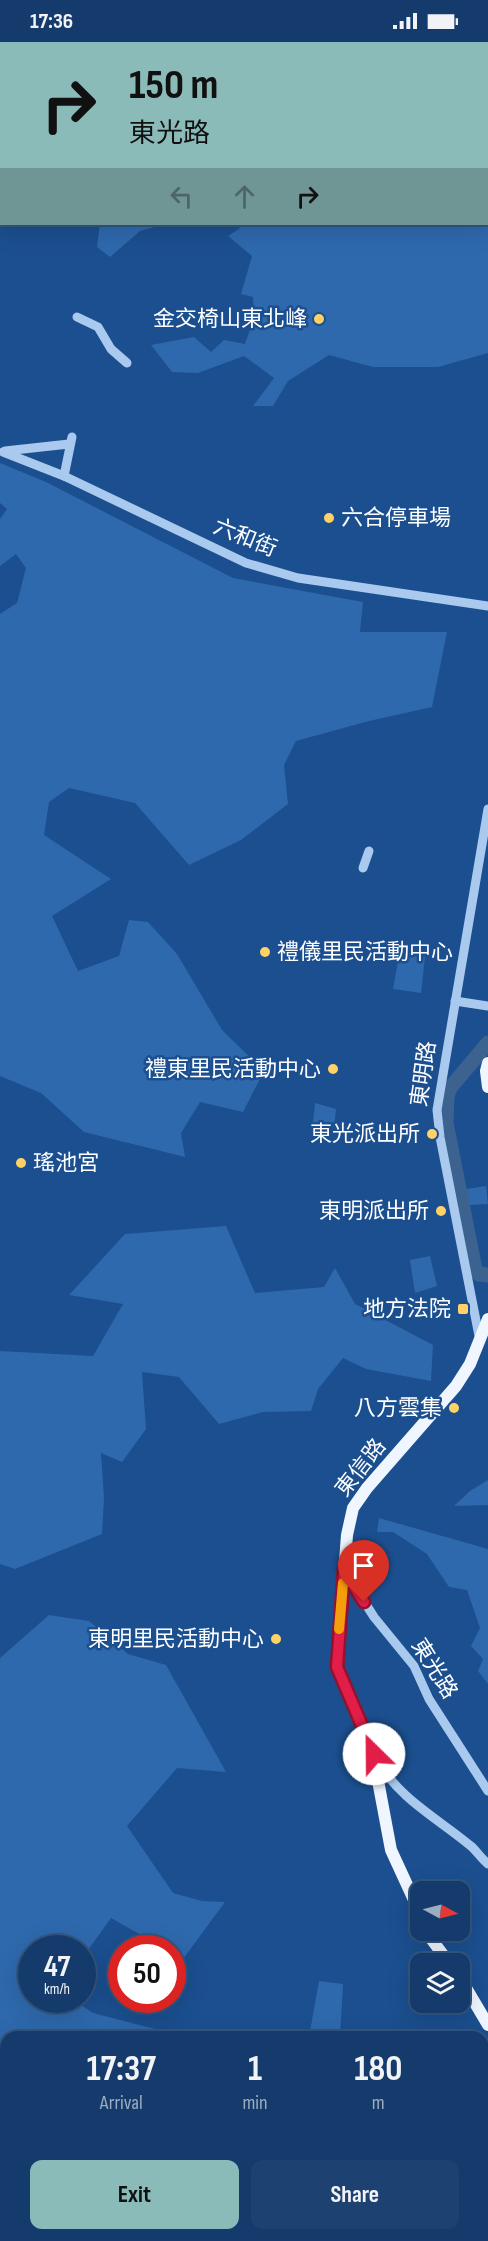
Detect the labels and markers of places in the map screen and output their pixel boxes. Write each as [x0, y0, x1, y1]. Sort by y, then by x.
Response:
place label: 金交椅山東北峰 [153, 306, 307, 333]
marker: 金交椅山東北峰 [312, 312, 326, 326]
place label: 六合停車場 [341, 505, 451, 532]
marker: 六合停車場 [322, 511, 336, 525]
place label: 禮儀里民活動中心 [277, 939, 453, 966]
marker: 禮儀里民活動中心 [258, 945, 272, 959]
place label: 禮東里民活動中心 [145, 1056, 321, 1083]
marker: 禮東里民活動中心 [326, 1062, 340, 1076]
place label: 東光派出所 [310, 1121, 420, 1148]
marker: 東光派出所 [425, 1127, 439, 1141]
place label: 瑤池宮 [33, 1150, 99, 1177]
marker: 瑤池宮 [14, 1156, 28, 1170]
place label: 東明派出所 [319, 1198, 429, 1225]
marker: 東明派出所 [434, 1204, 448, 1218]
place label: 地方法院 [363, 1296, 451, 1323]
marker: 地方法院 [456, 1302, 470, 1316]
place label: 八方雲集 [354, 1395, 442, 1422]
marker: 八方雲集 [447, 1401, 461, 1415]
pin [338, 1540, 389, 1602]
place label: 東明里民活動中心 [88, 1626, 264, 1653]
marker: 東明里民活動中心 [269, 1632, 283, 1646]

